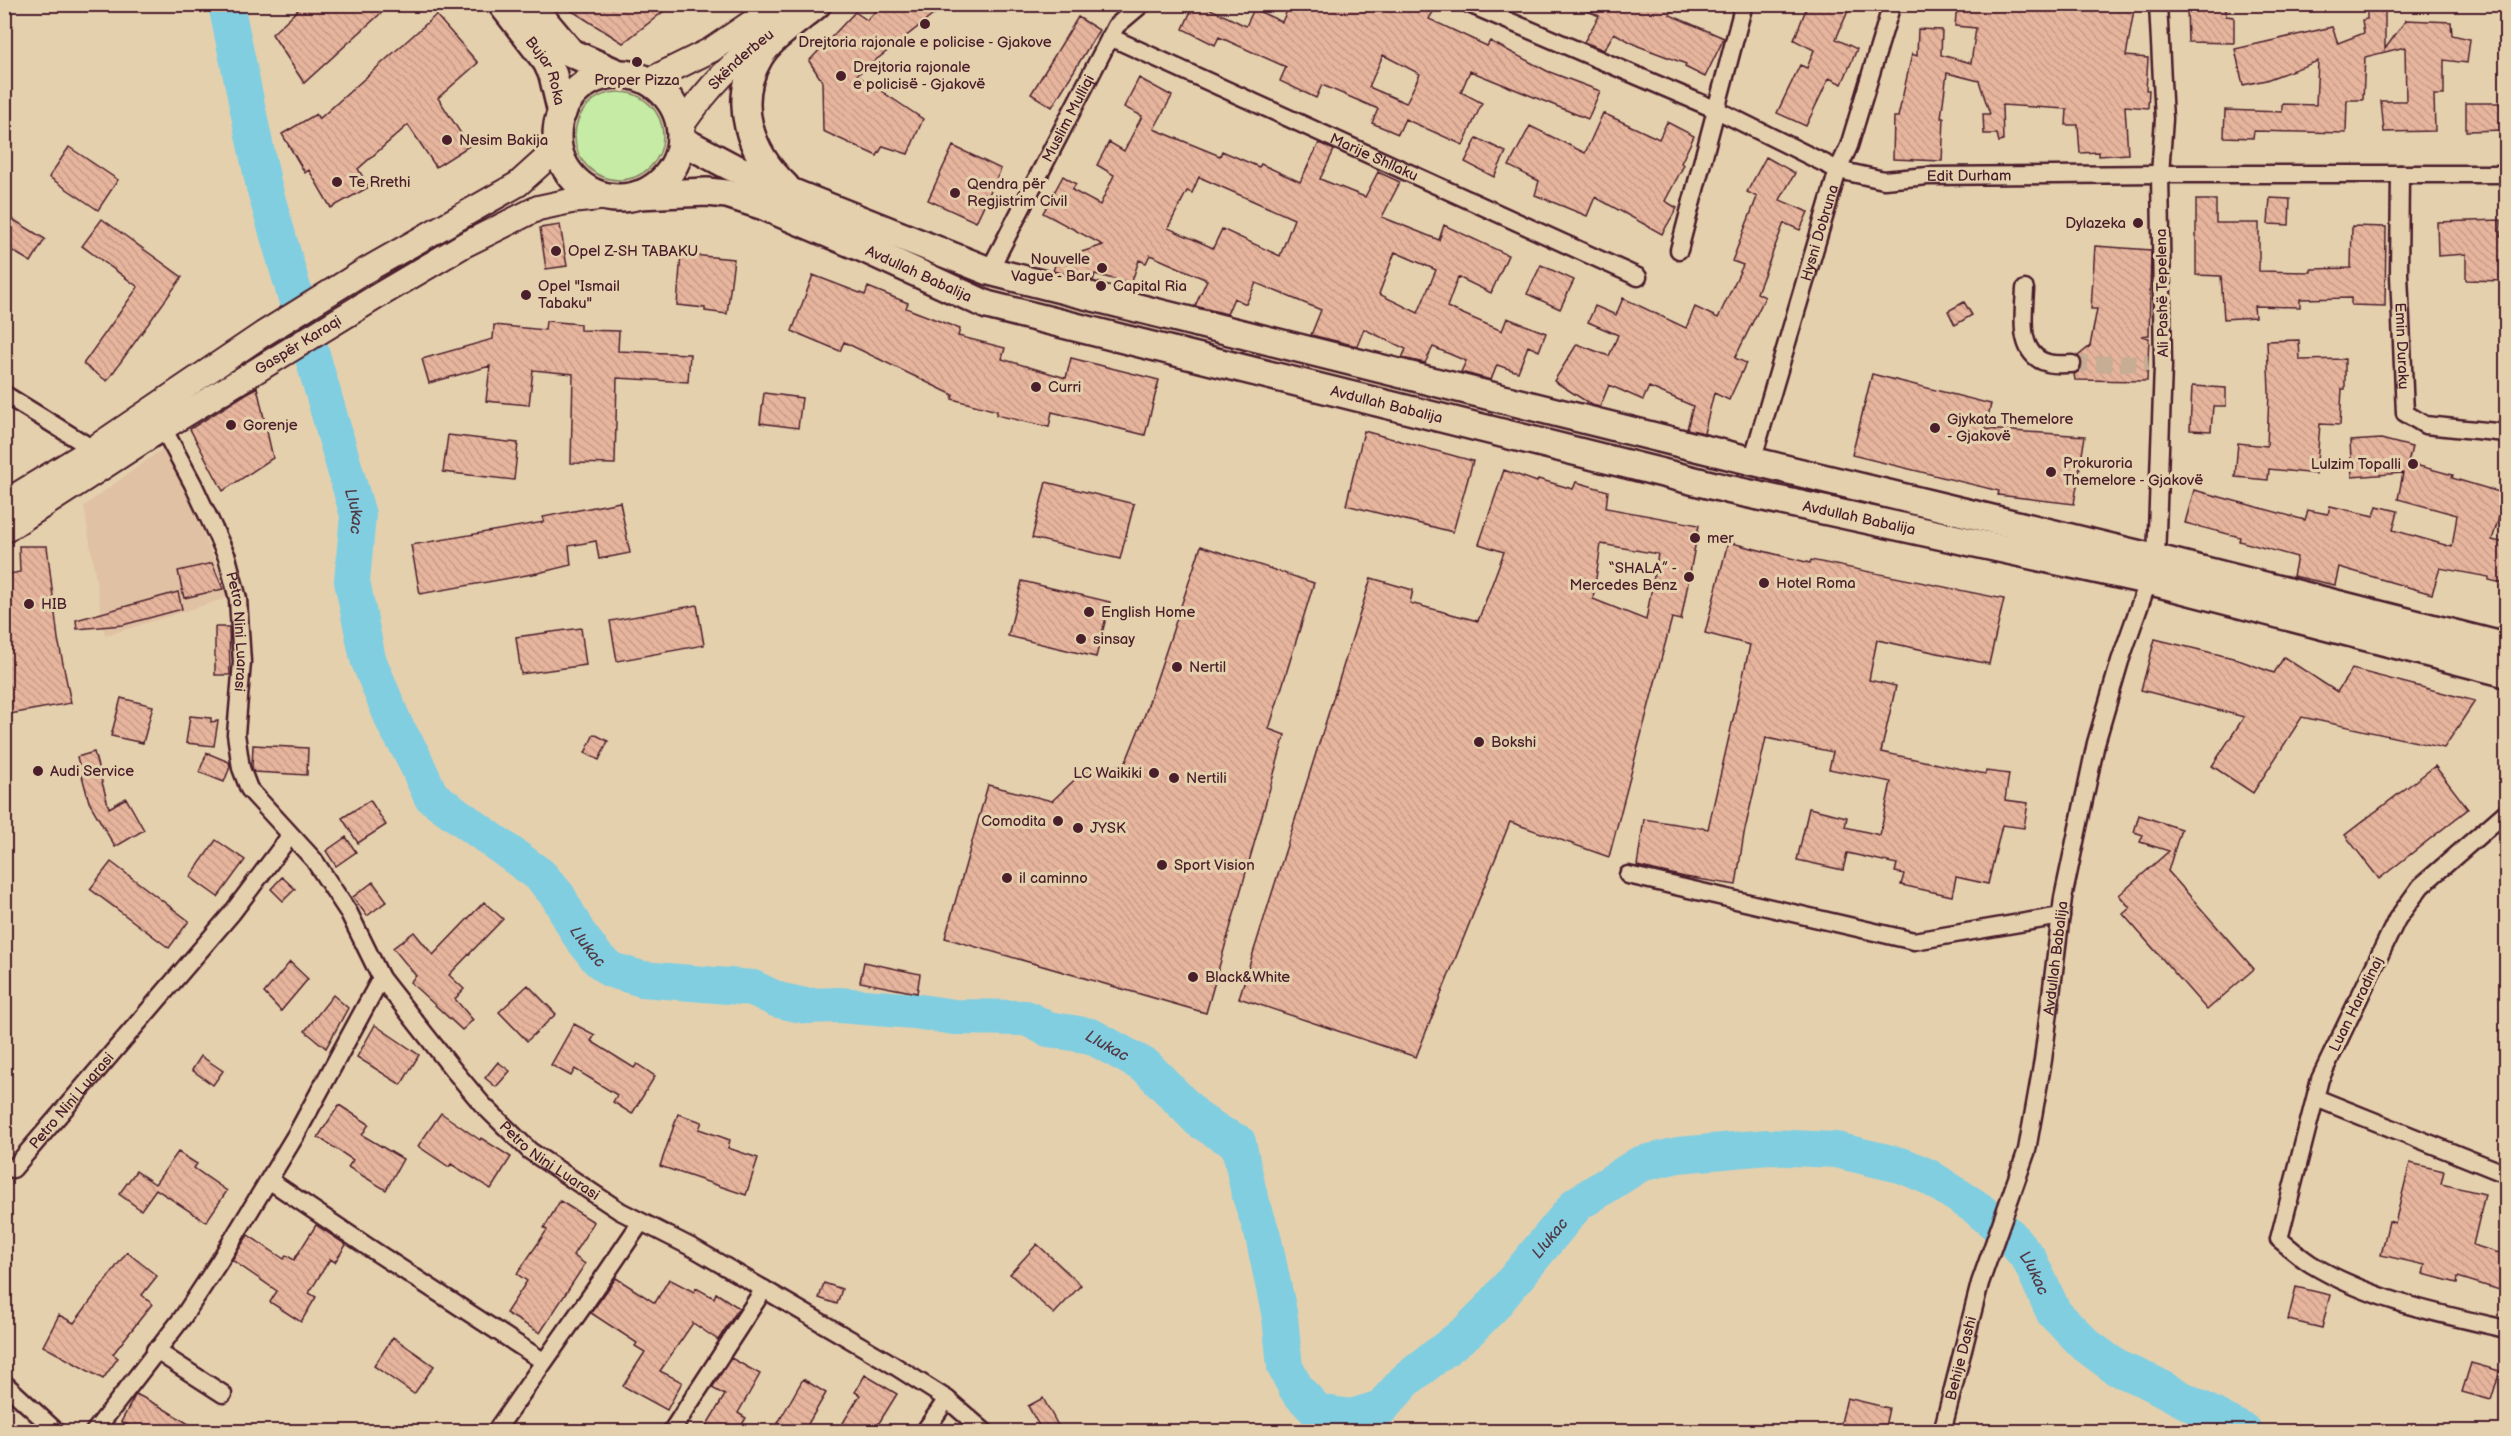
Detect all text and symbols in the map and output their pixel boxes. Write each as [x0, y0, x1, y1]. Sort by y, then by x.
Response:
marker: Drejtoria rajonale e policise - Gjakove [918, 17, 932, 31]
street label: Skënderbeu [704, 25, 778, 94]
street label: Bujar Roka [521, 33, 569, 107]
place label: Drejtoria rajonale e policise - Gjakove [798, 33, 1052, 52]
marker: Proper Pizza [630, 55, 644, 69]
place label: Drejtoria rajonale e policisë - Gjakovë [853, 58, 985, 94]
marker: Drejtoria rajonale e policisë - Gjakovë [834, 69, 848, 83]
place label: Proper Pizza [594, 71, 680, 90]
street label: Muslim Mulliqi [1038, 72, 1099, 165]
street label: Marije Shllaku [1327, 129, 1421, 186]
place label: Nesim Bakija [459, 131, 548, 150]
marker: Nesim Bakija [440, 133, 454, 147]
street label: Edit Durham [1927, 166, 2011, 186]
place label: Te Rrethi [349, 173, 410, 192]
marker: Te Rrethi [330, 175, 344, 189]
place label: Qendra për Regjistrim Civil [967, 175, 1067, 211]
street label: Hysni Dobruna [1797, 182, 1843, 283]
marker: Qendra për Regjistrim Civil [948, 186, 962, 200]
place label: Dylazeka [2065, 214, 2126, 233]
marker: Dylazeka [2131, 216, 2145, 230]
street label: Ali Pashë Tepelena [2152, 228, 2173, 358]
street label: Avdullah Babalija [862, 241, 975, 307]
place label: Opel Z-SH TABAKU [568, 242, 698, 261]
marker: Opel Z-SH TABAKU [549, 244, 563, 258]
place label: Nouvelle Vague - Bar [1011, 250, 1091, 286]
marker: Nouvelle Vague - Bar [1095, 261, 1109, 275]
place label: Opel "Ismail Tabaku" [538, 277, 620, 313]
place label: Capital Ria [1113, 277, 1187, 296]
marker: Capital Ria [1094, 279, 1108, 293]
marker: Opel "Ismail Tabaku" [519, 288, 533, 302]
street label: Emin Duraku [2390, 302, 2413, 390]
street label: Gaspër Karaqi [251, 312, 345, 379]
place label: Curri [1048, 378, 1081, 397]
marker: Curri [1029, 380, 1043, 394]
street label: Avdullah Babalija [1329, 382, 1445, 428]
place label: Gjykata Themelore - Gjakovë [1947, 410, 2073, 446]
place label: Gorenje [243, 416, 298, 435]
marker: Gorenje [224, 418, 238, 432]
marker: Gjykata Themelore - Gjakovë [1928, 421, 1942, 435]
place label: Prokuroria Themelore - Gjakovë [2063, 454, 2203, 490]
place label: Lulzim Topalli [2311, 455, 2401, 474]
marker: Lulzim Topalli [2406, 457, 2420, 471]
marker: Prokuroria Themelore - Gjakovë [2044, 465, 2058, 479]
water label: Llukac [340, 486, 367, 535]
street label: Avdullah Babalija [1801, 497, 1917, 540]
place label: mer [1707, 529, 1734, 548]
marker: mer [1688, 531, 1702, 545]
place label: “SHALA” - Mercedes Benz [1569, 559, 1678, 595]
street label: Petro Nini Luarasi [221, 570, 251, 693]
marker: “SHALA” - Mercedes Benz [1682, 570, 1696, 584]
place label: Hotel Roma [1776, 574, 1856, 593]
marker: Hotel Roma [1757, 576, 1771, 590]
place label: HIB [41, 595, 67, 614]
marker: HIB [22, 597, 36, 611]
place label: English Home [1101, 603, 1196, 622]
marker: English Home [1082, 605, 1096, 619]
place label: sinsay [1093, 630, 1135, 649]
marker: sinsay [1074, 632, 1088, 646]
place label: Nertil [1189, 658, 1226, 677]
marker: Nertil [1170, 660, 1184, 674]
place label: Bokshi [1491, 733, 1536, 752]
marker: Bokshi [1472, 735, 1486, 749]
place label: Audi Service [50, 762, 134, 781]
marker: Audi Service [31, 764, 45, 778]
place label: LC Waikiki [1073, 764, 1142, 783]
marker: LC Waikiki [1147, 766, 1161, 780]
place label: Nertili [1186, 769, 1227, 788]
marker: Nertili [1167, 771, 1181, 785]
place label: Comodita [981, 812, 1046, 831]
marker: Comodita [1051, 814, 1065, 828]
place label: JYSK [1090, 819, 1126, 838]
marker: JYSK [1071, 821, 1085, 835]
place label: Sport Vision [1174, 856, 1255, 875]
marker: Sport Vision [1155, 858, 1169, 872]
place label: il caminno [1019, 869, 1088, 888]
marker: il caminno [1000, 871, 1014, 885]
street label: Avdullah Babalija [2040, 900, 2073, 1016]
water label: Llukac [565, 923, 609, 972]
street label: Luan Haradinaj [2325, 953, 2388, 1055]
place label: Black&White [1205, 968, 1290, 987]
marker: Black&White [1186, 970, 1200, 984]
water label: Llukac [1082, 1027, 1132, 1066]
street label: Petro Nini Luarasi [25, 1049, 118, 1153]
street label: Petro Nini Luarasi [495, 1117, 603, 1205]
water label: Llukac [1528, 1214, 1573, 1263]
water label: Llukac [2015, 1247, 2052, 1299]
street label: Behije Dashi [1941, 1314, 1981, 1403]

